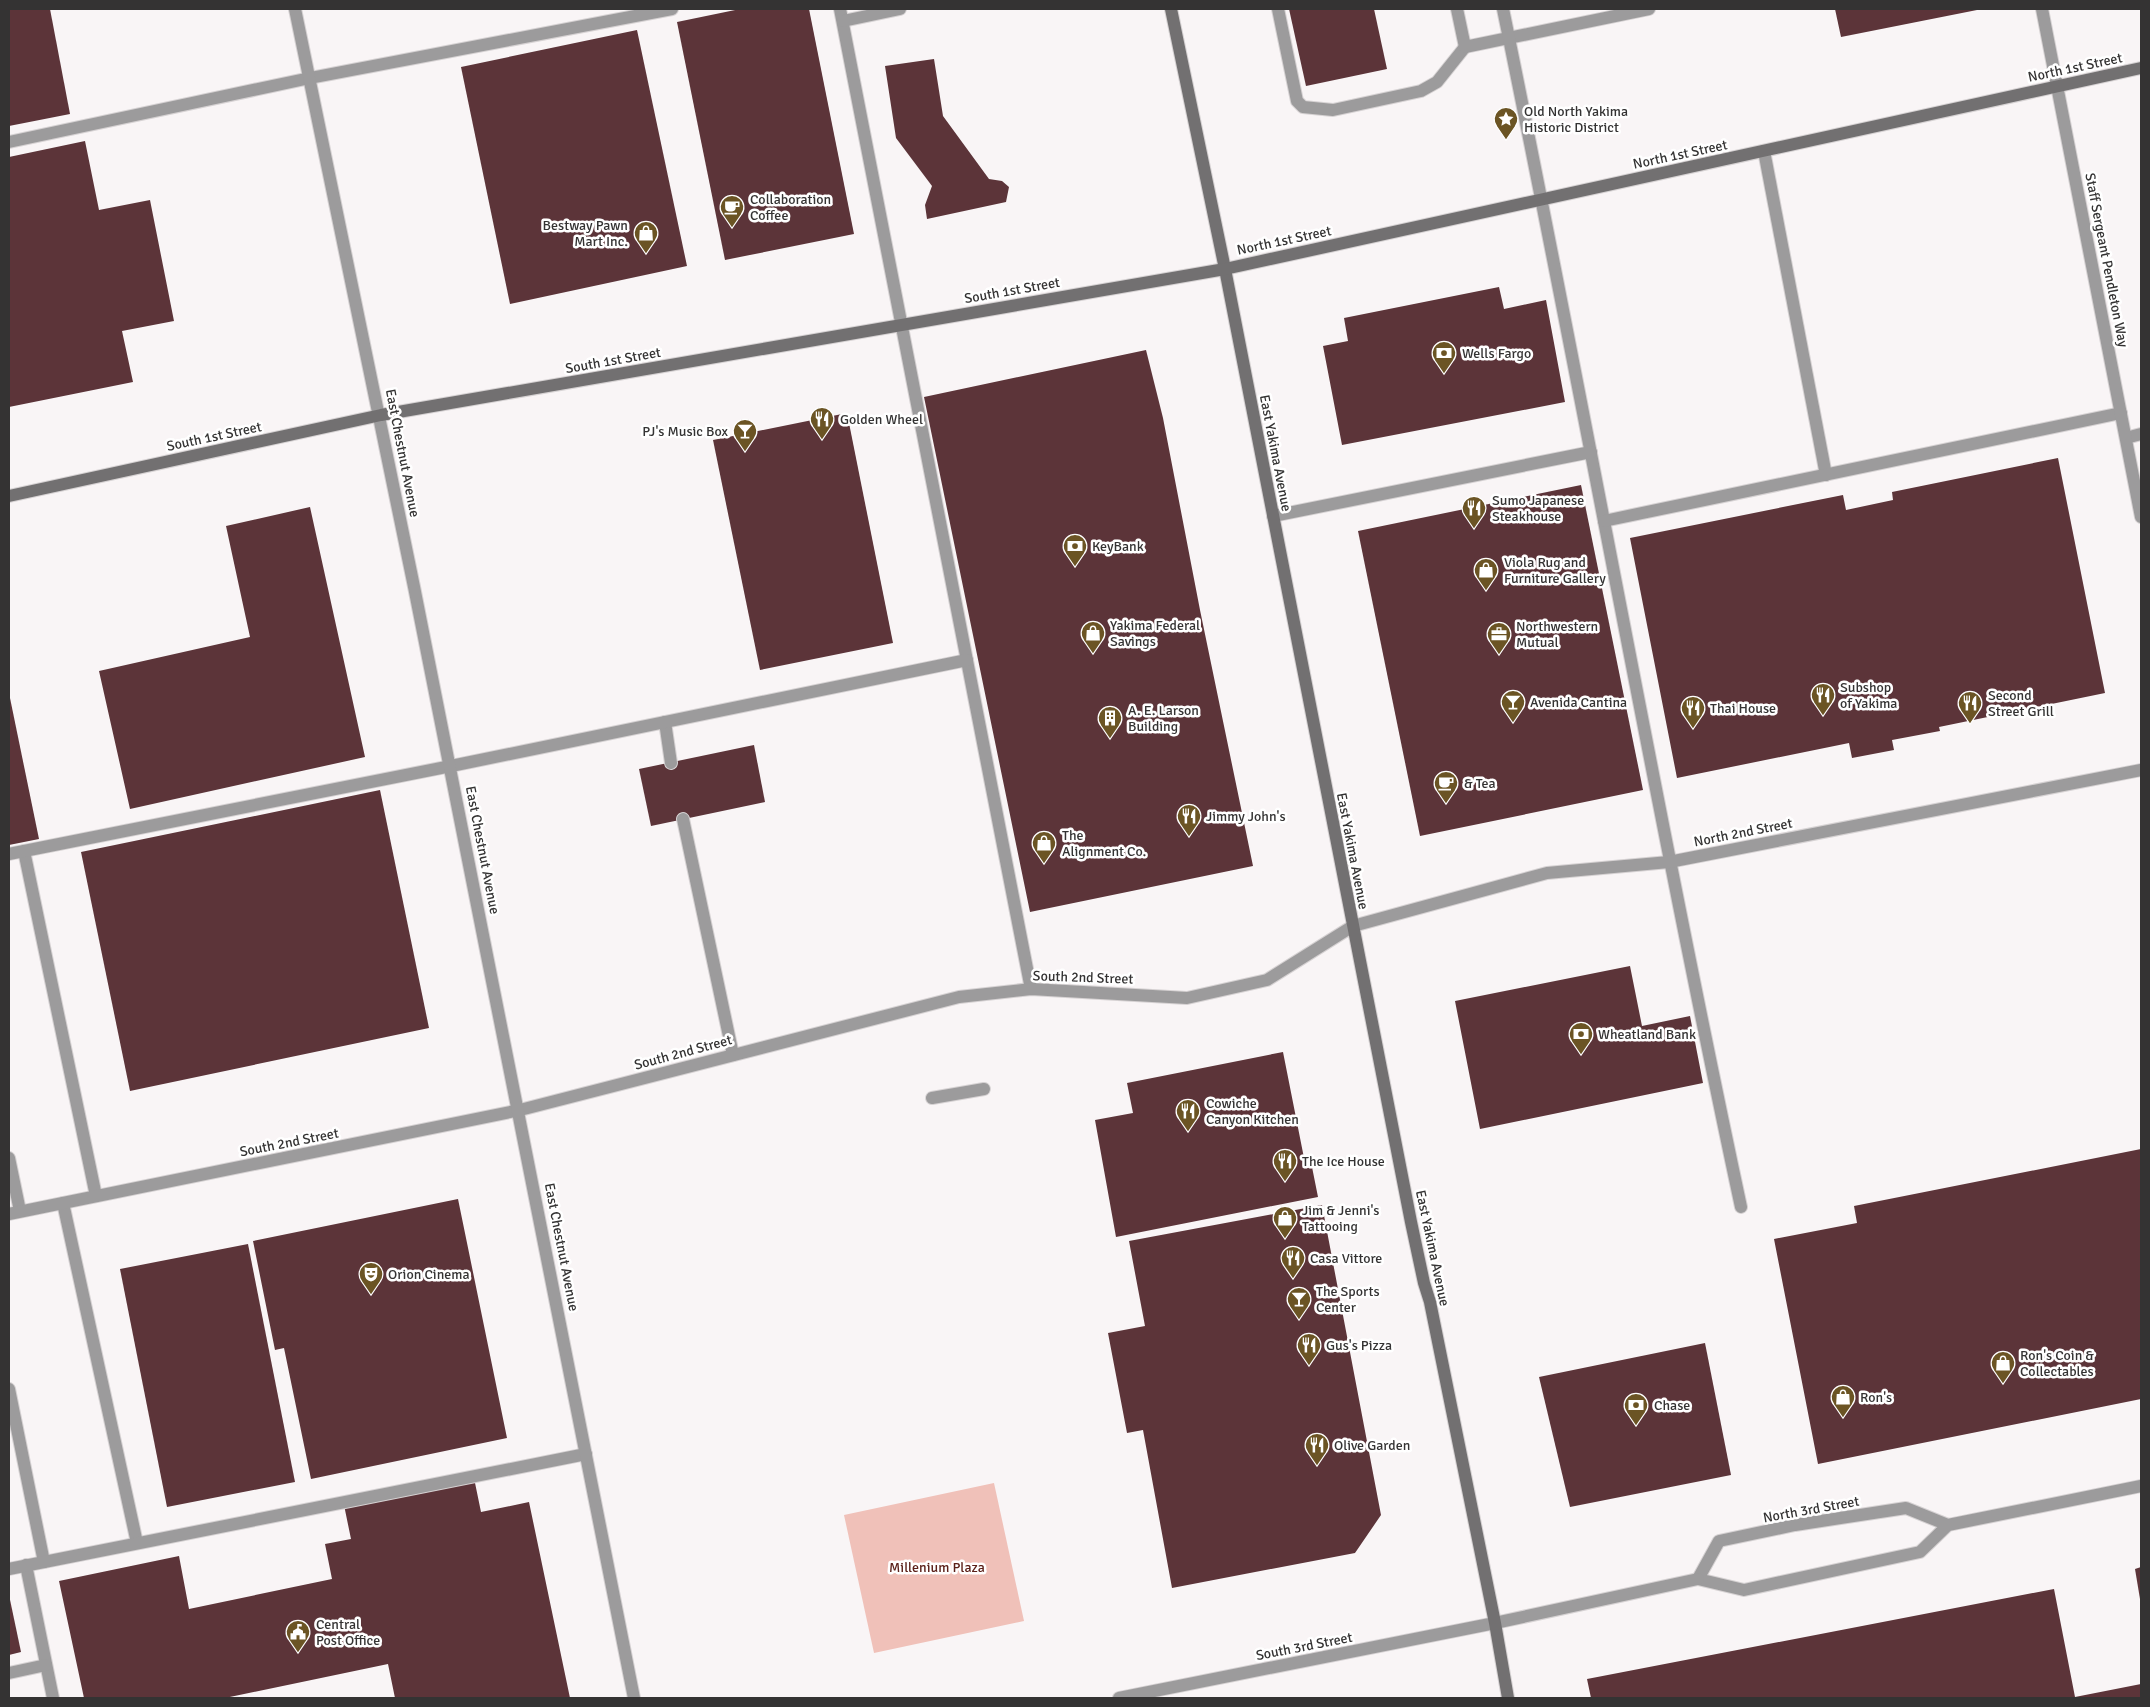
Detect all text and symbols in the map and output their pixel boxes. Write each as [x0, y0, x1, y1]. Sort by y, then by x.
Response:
street label: North 1st Street [2026, 49, 2124, 86]
place label: Old North Yakima Historic District [1524, 103, 1628, 136]
place icon: Old North Yakima Historic District [1493, 106, 1519, 140]
street label: North 1st Street [1631, 136, 1729, 173]
street label: Staff Sergeant Pendleton Way [2081, 172, 2132, 349]
place label: Collaboration Coffee [750, 191, 831, 224]
cafe icon: Collaboration Coffee [719, 194, 745, 228]
place label: Bestway Pawn Mart Inc. [543, 217, 628, 250]
shop icon: Bestway Pawn Mart Inc. [633, 220, 659, 254]
street label: North 1st Street [1235, 222, 1333, 259]
street label: South 1st Street [963, 274, 1061, 307]
bank icon: Wells Fargo [1431, 340, 1457, 374]
street label: South 1st Street [564, 344, 662, 377]
place label: Wells Fargo [1462, 345, 1531, 362]
street label: East Chestnut Avenue [382, 388, 423, 519]
street label: East Yakima Avenue [1256, 393, 1295, 513]
restaurant icon: Golden Wheel [809, 406, 835, 440]
place label: Golden Wheel [840, 411, 923, 428]
street label: South 1st Street [165, 418, 263, 455]
bar icon: PJ's Music Box [732, 418, 758, 452]
place label: PJ's Music Box [642, 423, 729, 440]
place label: Sumo Japanese Steakhouse [1492, 492, 1584, 525]
restaurant icon: Sumo Japanese Steakhouse [1461, 495, 1487, 529]
bank icon: KeyBank [1062, 533, 1088, 567]
place label: KeyBank [1092, 538, 1144, 555]
place label: Viola Rug and Furniture Gallery [1504, 554, 1606, 587]
shop icon: Viola Rug and Furniture Gallery [1473, 557, 1499, 591]
place label: Yakima Federal Savings [1110, 617, 1200, 650]
place label: Northwestern Mutual [1516, 618, 1598, 651]
shop icon: Yakima Federal Savings [1080, 620, 1106, 654]
office icon: Northwestern Mutual [1486, 621, 1512, 655]
place label: Subshop of Yakima [1840, 679, 1897, 712]
restaurant icon: Subshop of Yakima [1810, 682, 1836, 716]
place label: Second Street Grill [1988, 687, 2054, 720]
bar icon: Avenida Cantina [1500, 689, 1526, 723]
restaurant icon: Second Street Grill [1957, 690, 1983, 724]
place label: Avenida Cantina [1530, 694, 1627, 711]
restaurant icon: Thai House [1680, 695, 1706, 729]
place label: Thai House [1710, 700, 1776, 717]
place label: A. E. Larson Building [1128, 702, 1199, 735]
building icon: A. E. Larson Building [1097, 705, 1123, 739]
cafe icon: & Tea [1433, 770, 1459, 804]
place label: & Tea [1464, 775, 1496, 792]
street label: East Chestnut Avenue [462, 785, 503, 916]
street label: East Yakima Avenue [1333, 791, 1372, 911]
restaurant icon: Jimmy John's [1176, 803, 1202, 837]
place label: Jimmy John's [1206, 808, 1286, 825]
street label: North 2nd Street [1692, 815, 1794, 850]
place label: The Alignment Co. [1062, 827, 1146, 860]
shop icon: The Alignment Co. [1031, 830, 1057, 864]
street label: South 2nd Street [1032, 967, 1134, 988]
bank icon: Wheatland Bank [1568, 1021, 1594, 1055]
place label: Wheatland Bank [1598, 1026, 1696, 1043]
street label: South 2nd Street [632, 1031, 734, 1074]
place label: Cowiche Canyon Kitchen [1206, 1095, 1299, 1128]
restaurant icon: Cowiche Canyon Kitchen [1175, 1098, 1201, 1132]
street label: South 2nd Street [238, 1125, 340, 1160]
restaurant icon: The Ice House [1272, 1148, 1298, 1182]
place label: The Ice House [1302, 1153, 1385, 1170]
street label: East Chestnut Avenue [541, 1182, 582, 1313]
street label: East Yakima Avenue [1412, 1188, 1453, 1308]
place label: Jim & Jenni's Tattooing [1302, 1202, 1379, 1235]
shop icon: Jim & Jenni's Tattooing [1272, 1205, 1298, 1239]
restaurant icon: Casa Vittore [1280, 1245, 1306, 1279]
place label: Casa Vittore [1310, 1250, 1382, 1267]
theatre icon: Orion Cinema [358, 1261, 384, 1295]
place label: Orion Cinema [388, 1266, 470, 1283]
place label: The Sports Center [1316, 1283, 1380, 1316]
bar icon: The Sports Center [1286, 1286, 1312, 1320]
restaurant icon: Gus's Pizza [1296, 1332, 1322, 1366]
place label: Gus's Pizza [1326, 1337, 1392, 1354]
place label: Ron's Coin & Collectables [2020, 1347, 2094, 1380]
shop icon: Ron's Coin & Collectables [1990, 1350, 2016, 1384]
shop icon: Ron's [1830, 1384, 1856, 1418]
place label: Ron's [1860, 1389, 1892, 1406]
bank icon: Chase [1623, 1392, 1649, 1426]
place label: Chase [1654, 1397, 1690, 1414]
restaurant icon: Olive Garden [1304, 1432, 1330, 1466]
place label: Olive Garden [1334, 1437, 1410, 1454]
street label: North 3rd Street [1762, 1493, 1861, 1526]
park label: Millenium Plaza [889, 1559, 985, 1576]
place label: Central Post Office [316, 1616, 380, 1649]
public building icon: Central Post Office [285, 1619, 311, 1653]
street label: South 3rd Street [1254, 1629, 1354, 1664]

